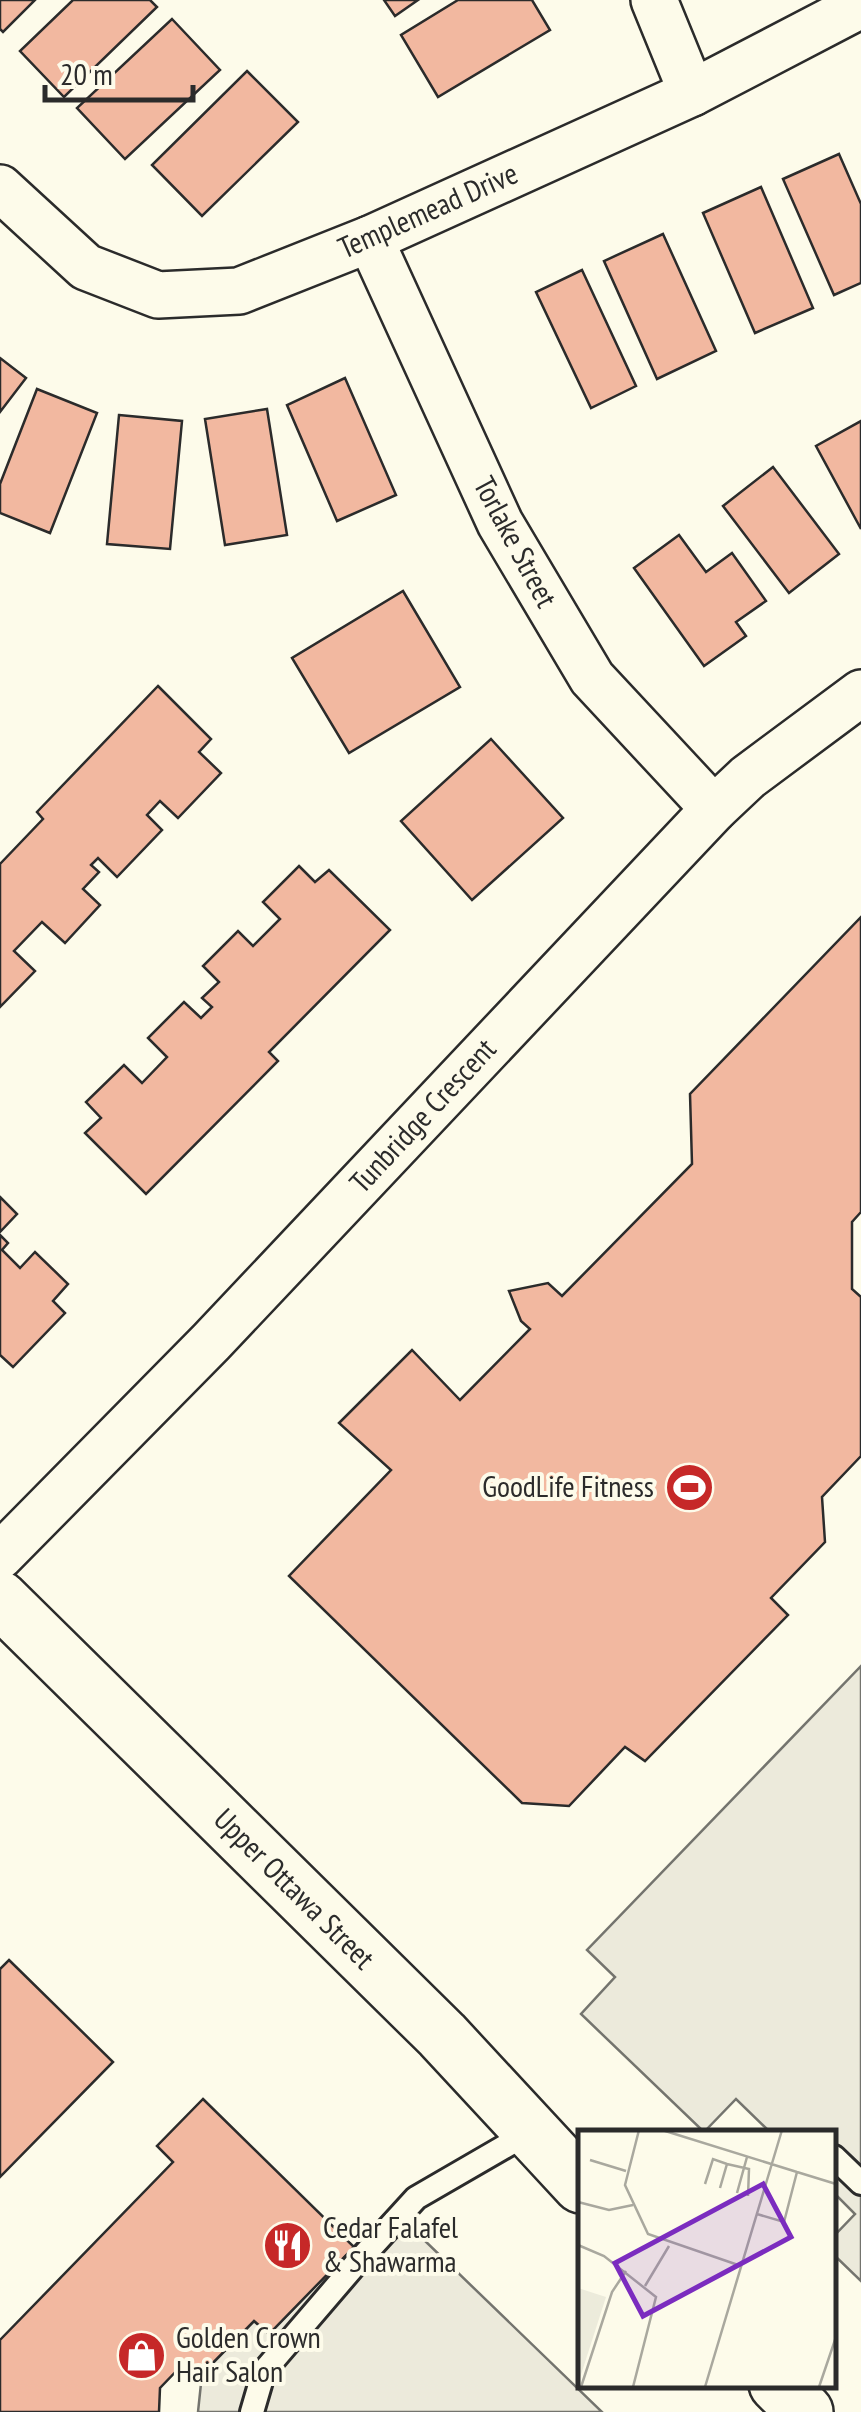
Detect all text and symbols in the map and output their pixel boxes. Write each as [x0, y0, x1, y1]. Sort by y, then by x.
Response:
scale bar [45, 40, 192, 102]
text: 20 m [60, 54, 113, 93]
street label: Templemead Drive [332, 153, 523, 267]
street label: Torlake Street [466, 469, 567, 614]
street label: Tunbridge Crescent [340, 1029, 504, 1201]
sports icon: GoodLife Fitness [663, 1461, 715, 1513]
place label: GoodLife Fitness [482, 1466, 654, 1505]
street label: Upper Ottawa Street [206, 1799, 384, 1977]
inset map [578, 2130, 836, 2387]
place label: Cedar Falafel & Shawarma [323, 2207, 458, 2280]
restaurant icon: Cedar Falafel & Shawarma [262, 2219, 314, 2271]
place label: Golden Crown Hair Salon [176, 2317, 321, 2390]
shop icon: Golden Crown Hair Salon [115, 2329, 167, 2381]

